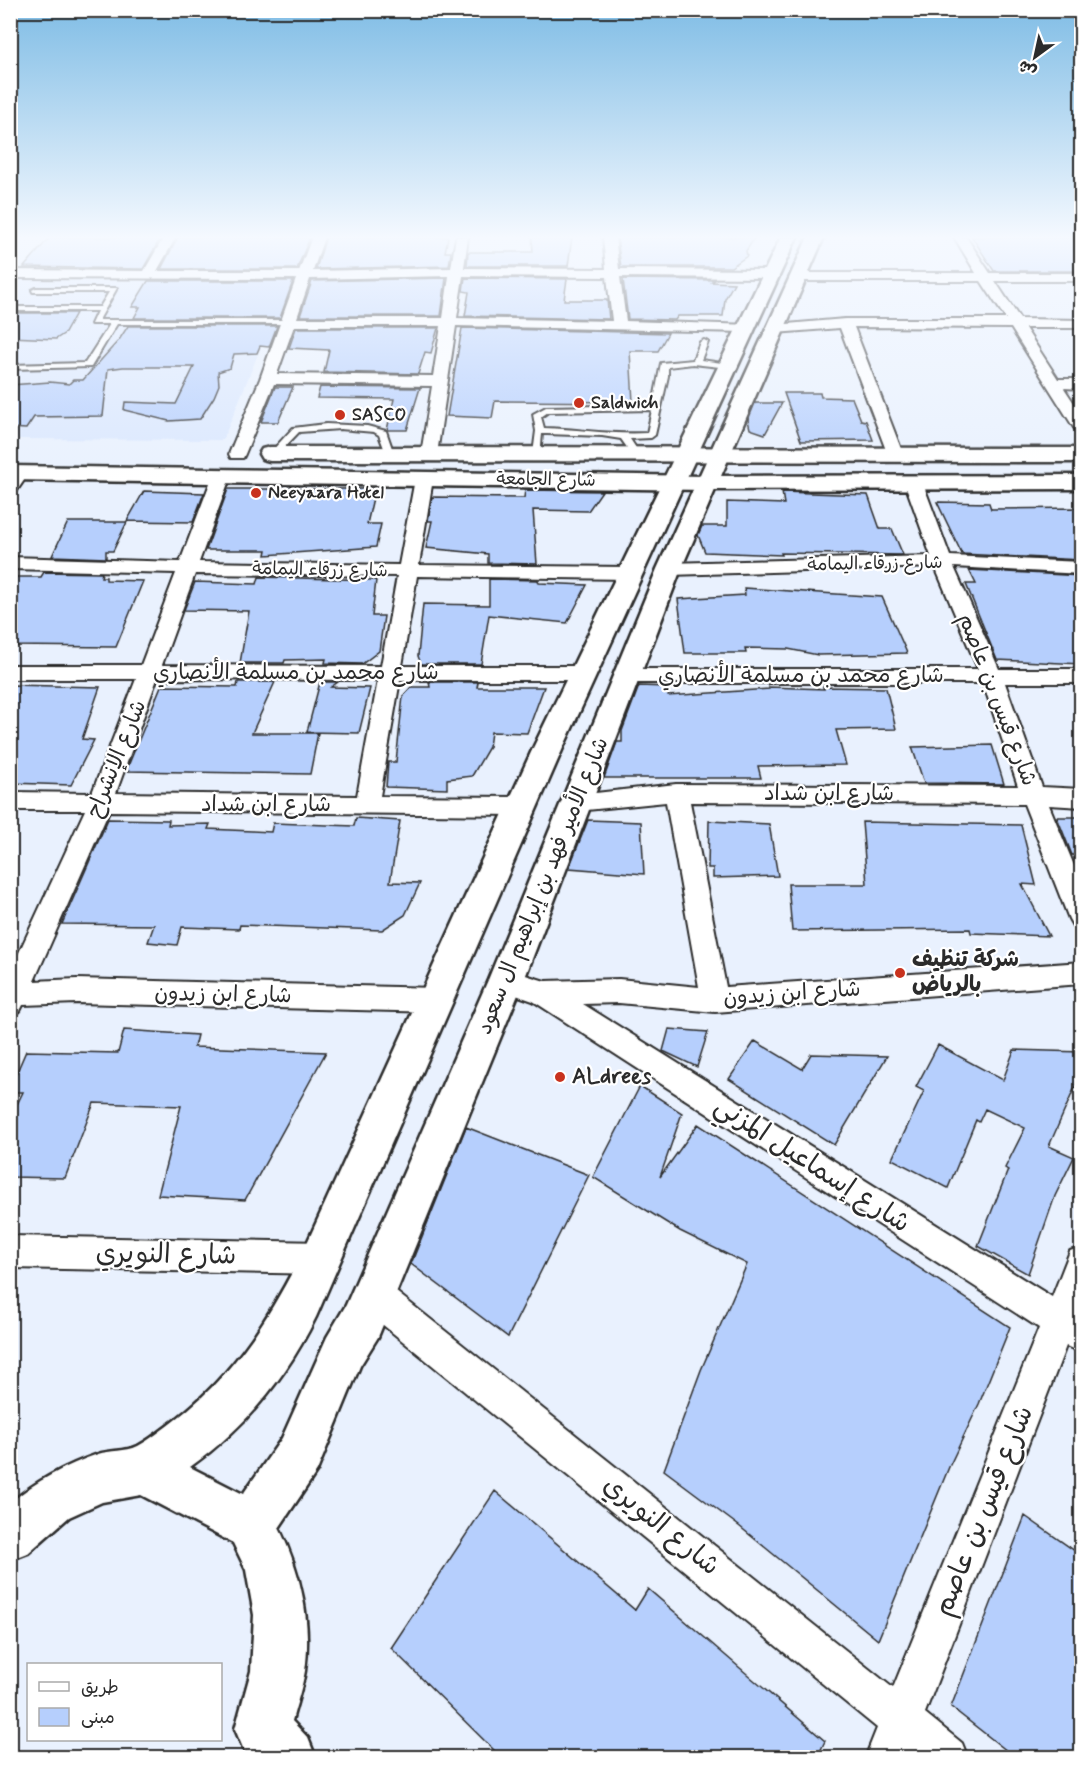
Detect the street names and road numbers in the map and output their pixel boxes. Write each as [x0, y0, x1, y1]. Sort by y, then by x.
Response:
street label: شارع الجامعة [496, 467, 596, 493]
street label: شارع زرقاء اليمامة [807, 551, 943, 577]
street label: شارع زرقاء اليمامة [252, 557, 388, 583]
street label: شارع قيس بن عاصم [950, 610, 1043, 790]
street label: شارع محمد بن مسلمة الأنصاري [153, 656, 439, 688]
street label: شارع محمد بن مسلمة الأنصاري [658, 659, 944, 691]
street label: شارع الإنشراح [81, 696, 153, 822]
street label: شارع الأمير فهد بن إبراهيم ال سعود [468, 732, 617, 1039]
street label: شارع ابن شداد [764, 780, 894, 808]
street label: شارع ابن شداد [201, 791, 331, 819]
street label: شارع ابن زيدون [722, 975, 862, 1013]
street label: شارع ابن زيدون [154, 980, 292, 1010]
street label: شارع إسماعيل المزني [705, 1089, 917, 1245]
street label: شارع النويري [95, 1236, 237, 1274]
street label: شارع قيس بن عاصم [926, 1401, 1043, 1622]
street label: شارع النويري [595, 1468, 727, 1584]

